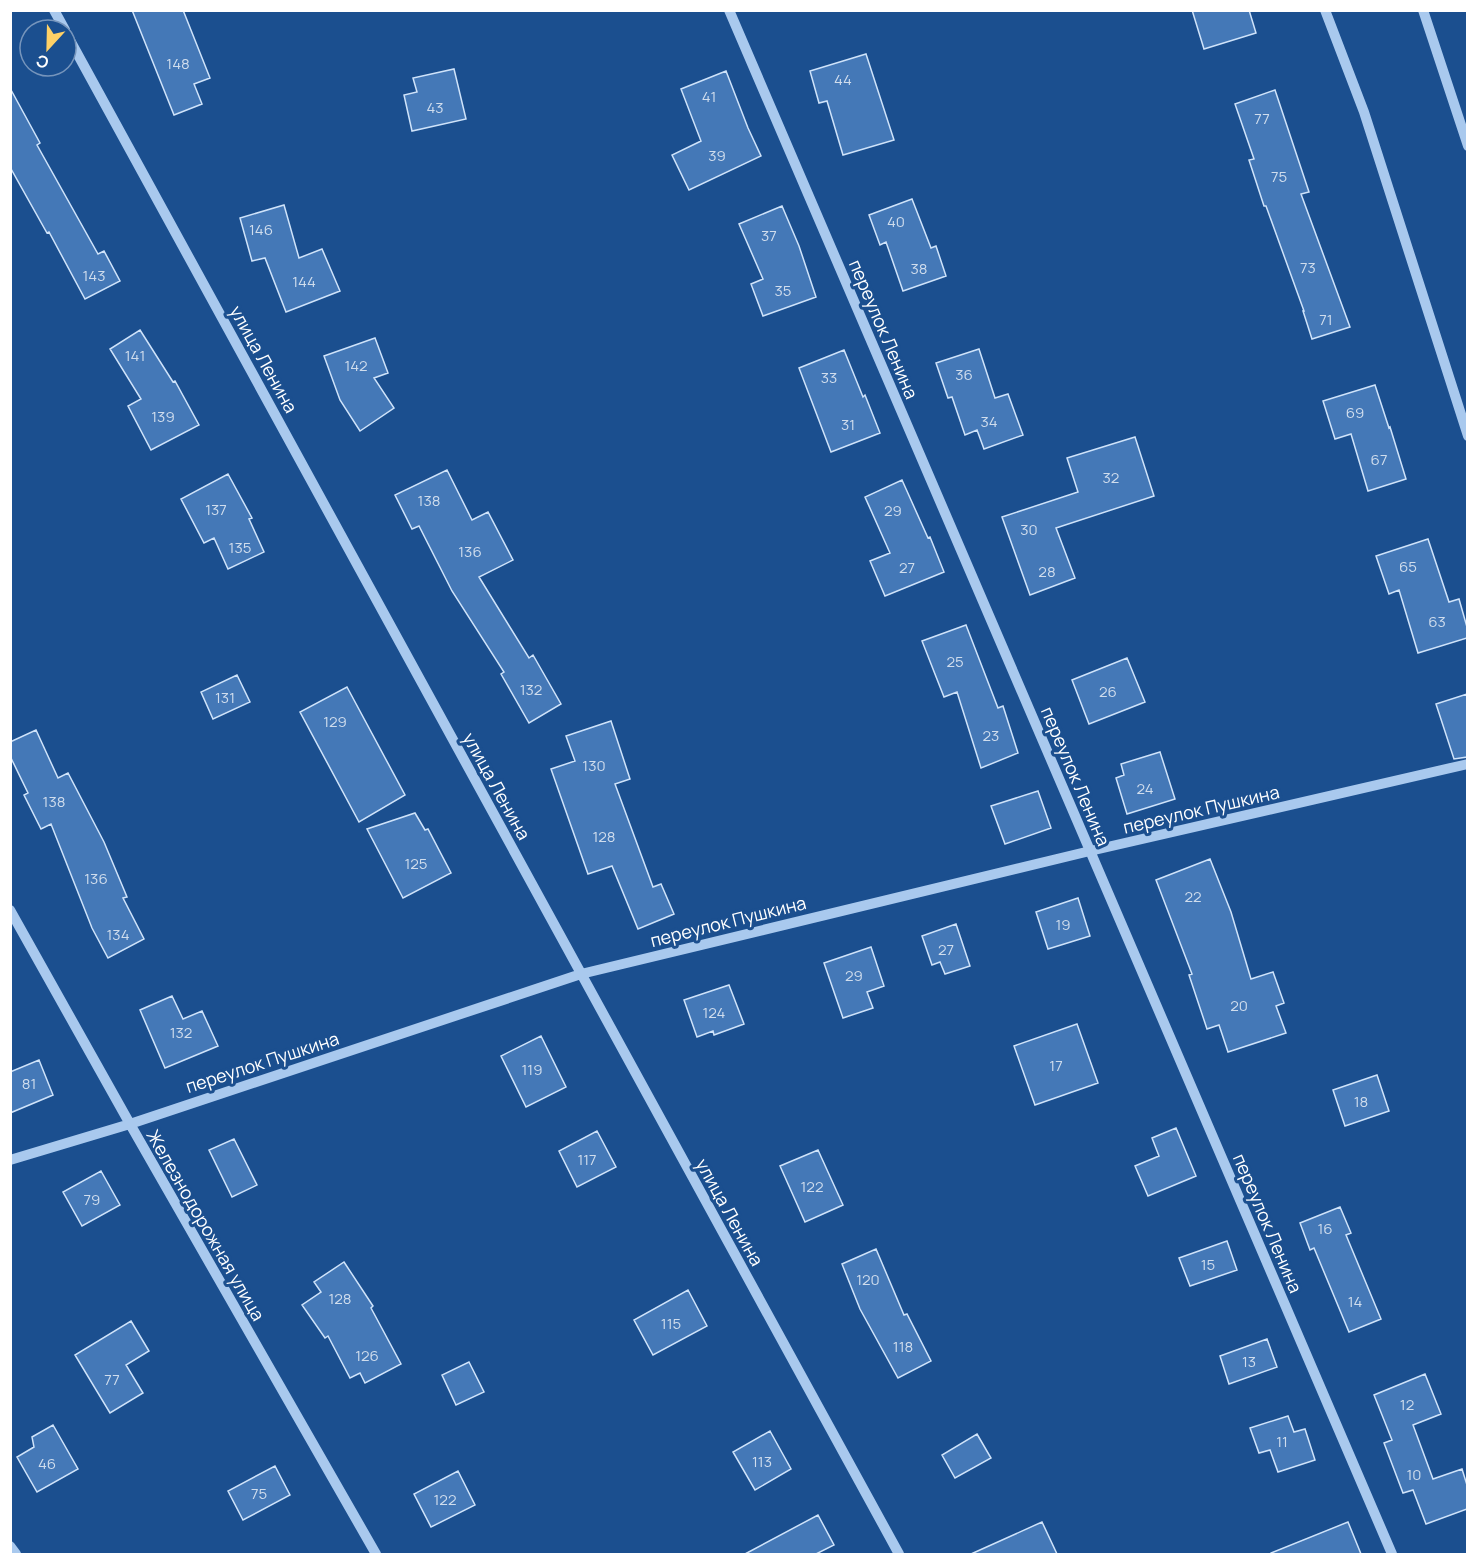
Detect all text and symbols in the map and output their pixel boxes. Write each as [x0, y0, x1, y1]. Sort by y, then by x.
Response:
north arrow [18, 18, 78, 78]
text: С [33, 49, 52, 74]
house number: 148 [166, 53, 190, 74]
house number: 44 [834, 69, 852, 90]
house number: 41 [702, 86, 716, 107]
house number: 43 [426, 97, 444, 118]
house number: 77 [1254, 108, 1270, 129]
house number: 39 [708, 145, 726, 166]
house number: 75 [1271, 166, 1287, 187]
house number: 40 [887, 211, 905, 232]
house number: 146 [249, 219, 273, 240]
house number: 37 [761, 225, 777, 246]
street label: переулок Ленина [844, 256, 924, 402]
house number: 73 [1300, 257, 1316, 278]
house number: 38 [910, 258, 928, 279]
house number: 143 [83, 265, 106, 286]
house number: 144 [292, 271, 316, 292]
house number: 35 [775, 280, 791, 301]
street label: улица Ленина [225, 301, 303, 417]
house number: 71 [1319, 309, 1333, 330]
house number: 141 [125, 345, 145, 366]
house number: 142 [344, 355, 368, 376]
house number: 36 [955, 364, 973, 385]
house number: 33 [821, 367, 837, 388]
house number: 69 [1346, 402, 1364, 423]
house number: 139 [151, 406, 175, 427]
house number: 34 [980, 411, 998, 432]
house number: 31 [841, 414, 855, 435]
house number: 67 [1371, 449, 1387, 470]
house number: 32 [1103, 467, 1119, 488]
house number: 138 [418, 490, 440, 511]
house number: 137 [205, 499, 227, 520]
house number: 29 [884, 500, 902, 521]
house number: 30 [1020, 519, 1038, 540]
house number: 135 [229, 537, 251, 558]
house number: 136 [458, 541, 482, 562]
house number: 65 [1399, 556, 1417, 577]
house number: 27 [899, 557, 915, 578]
house number: 28 [1038, 561, 1056, 582]
house number: 63 [1428, 611, 1446, 632]
house number: 25 [946, 651, 964, 672]
house number: 132 [520, 679, 542, 700]
house number: 26 [1099, 681, 1117, 702]
house number: 131 [215, 687, 235, 708]
street label: переулок Ленина [1036, 703, 1116, 849]
house number: 129 [323, 711, 347, 732]
house number: 23 [983, 725, 999, 746]
street label: улица Ленина [458, 728, 536, 844]
house number: 130 [582, 755, 606, 776]
house number: 24 [1136, 778, 1154, 799]
street label: переулок Пушкина [1120, 779, 1282, 839]
house number: 138 [43, 791, 65, 812]
house number: 128 [592, 826, 616, 847]
house number: 125 [404, 853, 428, 874]
house number: 136 [84, 868, 108, 889]
house number: 22 [1184, 886, 1202, 907]
street label: переулок Пушкина [648, 890, 808, 952]
house number: 19 [1055, 914, 1071, 935]
house number: 134 [107, 924, 130, 945]
house number: 27 [938, 939, 954, 960]
house number: 29 [845, 965, 863, 986]
house number: 20 [1230, 995, 1248, 1016]
house number: 124 [703, 1002, 726, 1023]
house number: 132 [170, 1022, 192, 1043]
street label: переулок Пушкина [182, 1026, 342, 1098]
house number: 17 [1049, 1055, 1063, 1076]
house number: 119 [521, 1059, 543, 1080]
house number: 81 [22, 1073, 36, 1094]
house number: 18 [1354, 1091, 1368, 1112]
street label: Железнодорожная улица [141, 1125, 271, 1325]
house number: 117 [577, 1149, 597, 1170]
street label: переулок Ленина [1228, 1150, 1308, 1296]
street label: улица Ленина [691, 1154, 769, 1270]
house number: 122 [801, 1176, 823, 1197]
house number: 79 [84, 1189, 100, 1210]
house number: 16 [1317, 1218, 1333, 1239]
house number: 15 [1201, 1254, 1215, 1275]
house number: 120 [856, 1269, 880, 1290]
house number: 128 [328, 1288, 352, 1309]
house number: 14 [1348, 1291, 1362, 1312]
house number: 115 [661, 1313, 681, 1334]
house number: 118 [893, 1336, 913, 1357]
house number: 126 [355, 1345, 379, 1366]
house number: 13 [1242, 1351, 1256, 1372]
house number: 77 [104, 1369, 120, 1390]
house number: 12 [1400, 1394, 1414, 1415]
house number: 11 [1276, 1431, 1288, 1452]
house number: 113 [752, 1451, 772, 1472]
house number: 46 [38, 1453, 56, 1474]
house number: 10 [1407, 1464, 1422, 1485]
house number: 75 [251, 1483, 267, 1504]
house number: 122 [434, 1489, 456, 1510]

